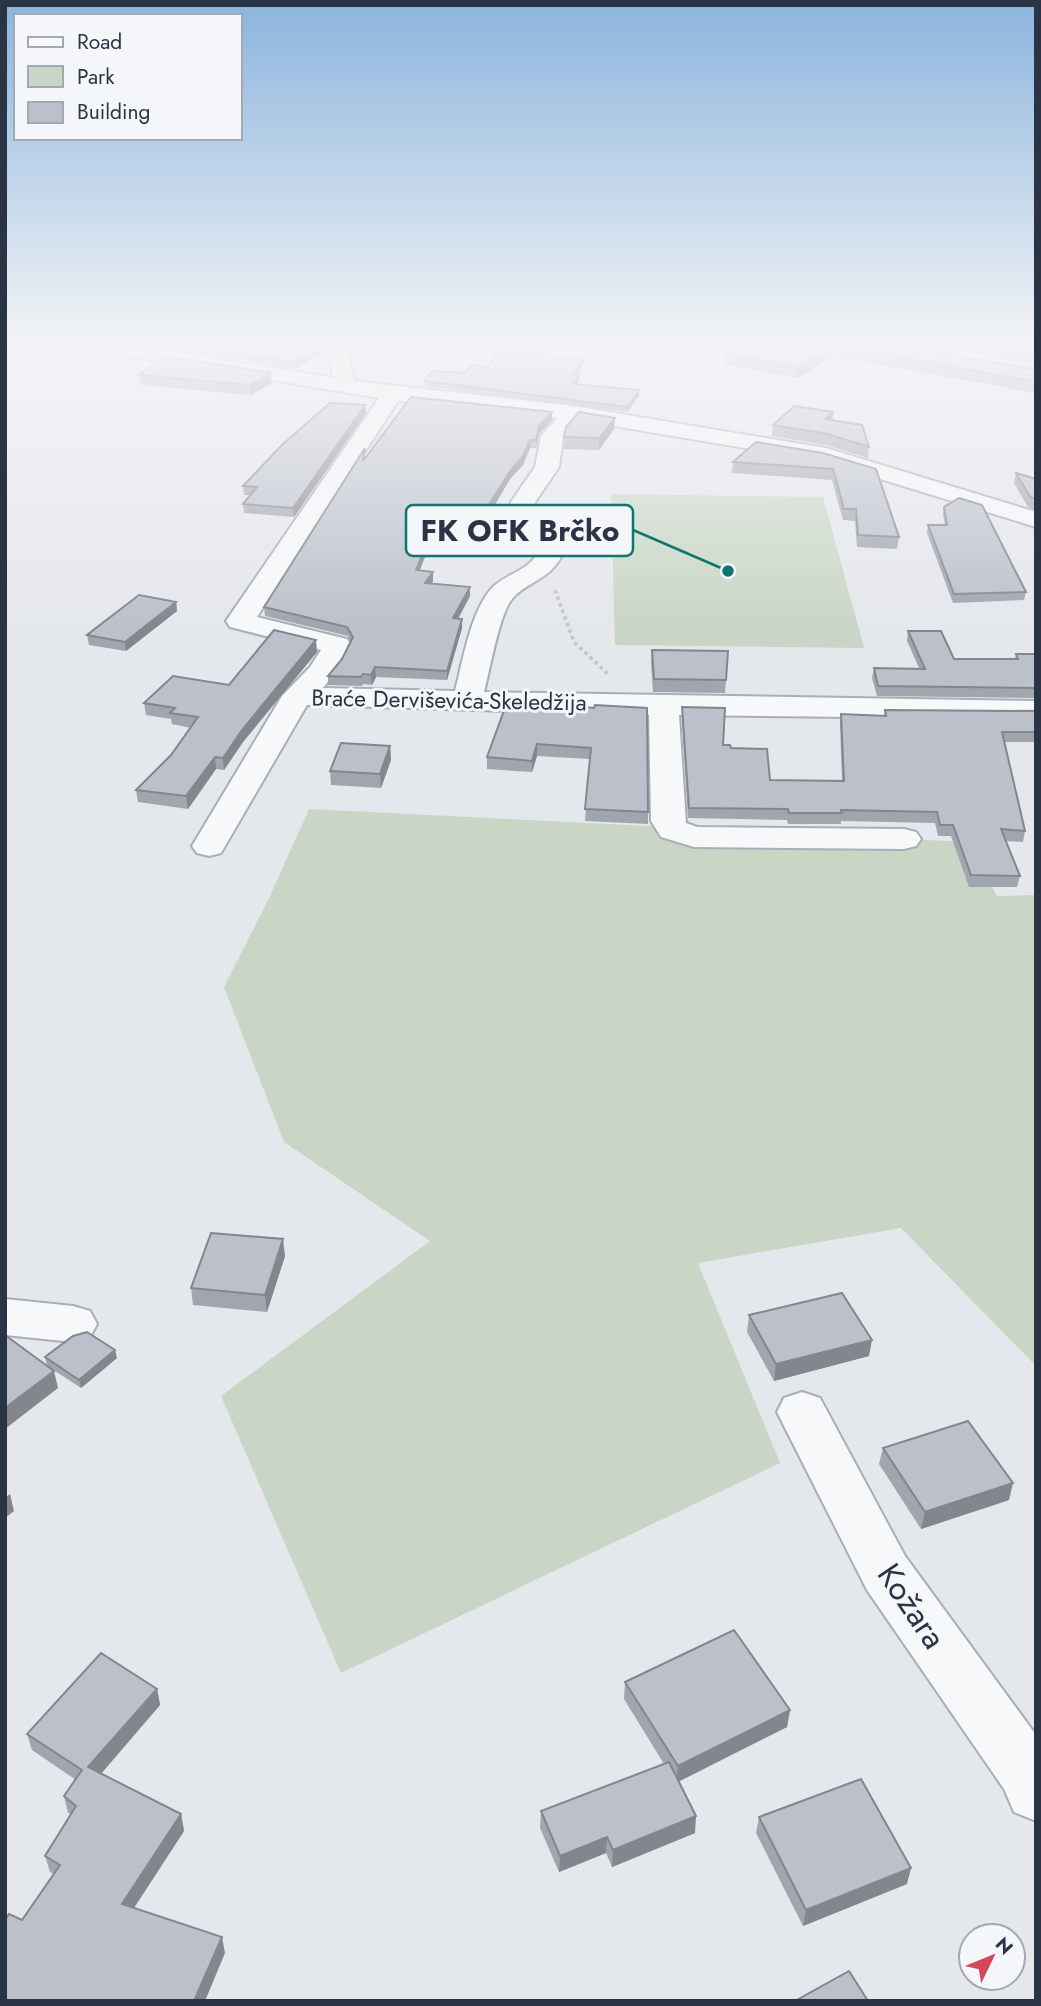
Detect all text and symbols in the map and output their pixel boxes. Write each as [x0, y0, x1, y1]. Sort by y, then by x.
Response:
legend [14, 14, 242, 140]
text: Road [77, 27, 122, 57]
text: Park [77, 62, 115, 92]
text: Building [77, 97, 150, 127]
callout: FK OFK Brčko [406, 505, 633, 556]
text: FK OFK Brčko [421, 509, 619, 552]
street label: Braće Derviševića-Skeledžija [311, 681, 587, 719]
street label: Kožara [866, 1554, 958, 1658]
north arrow [957, 1922, 1027, 1992]
text: N [989, 1931, 1019, 1960]

